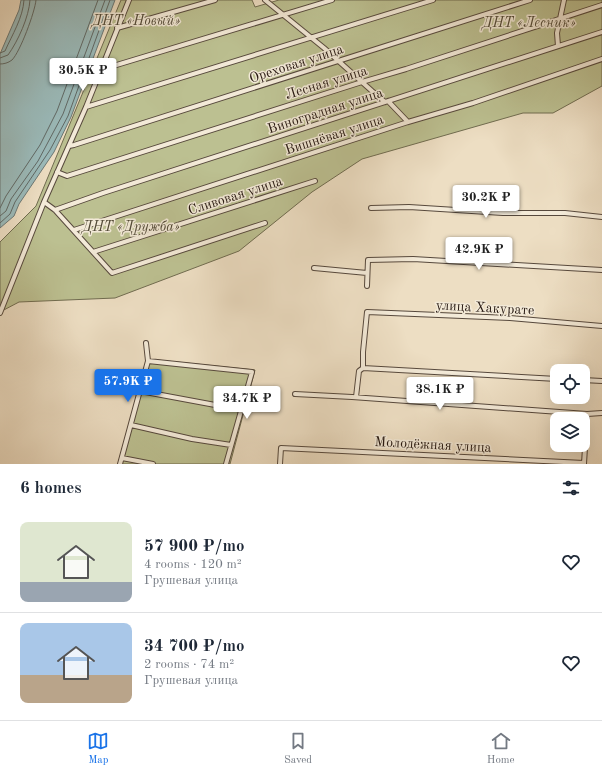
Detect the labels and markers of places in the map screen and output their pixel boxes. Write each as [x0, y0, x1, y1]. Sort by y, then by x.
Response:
pin: 30.5K ₽ [46, 58, 120, 92]
pin: 30.2K ₽ [449, 185, 523, 219]
pin: 42.9K ₽ [442, 237, 516, 271]
pin: 57.9K ₽ [91, 369, 165, 403]
pin: 38.1K ₽ [403, 377, 477, 411]
pin: 34.7K ₽ [210, 386, 284, 420]

